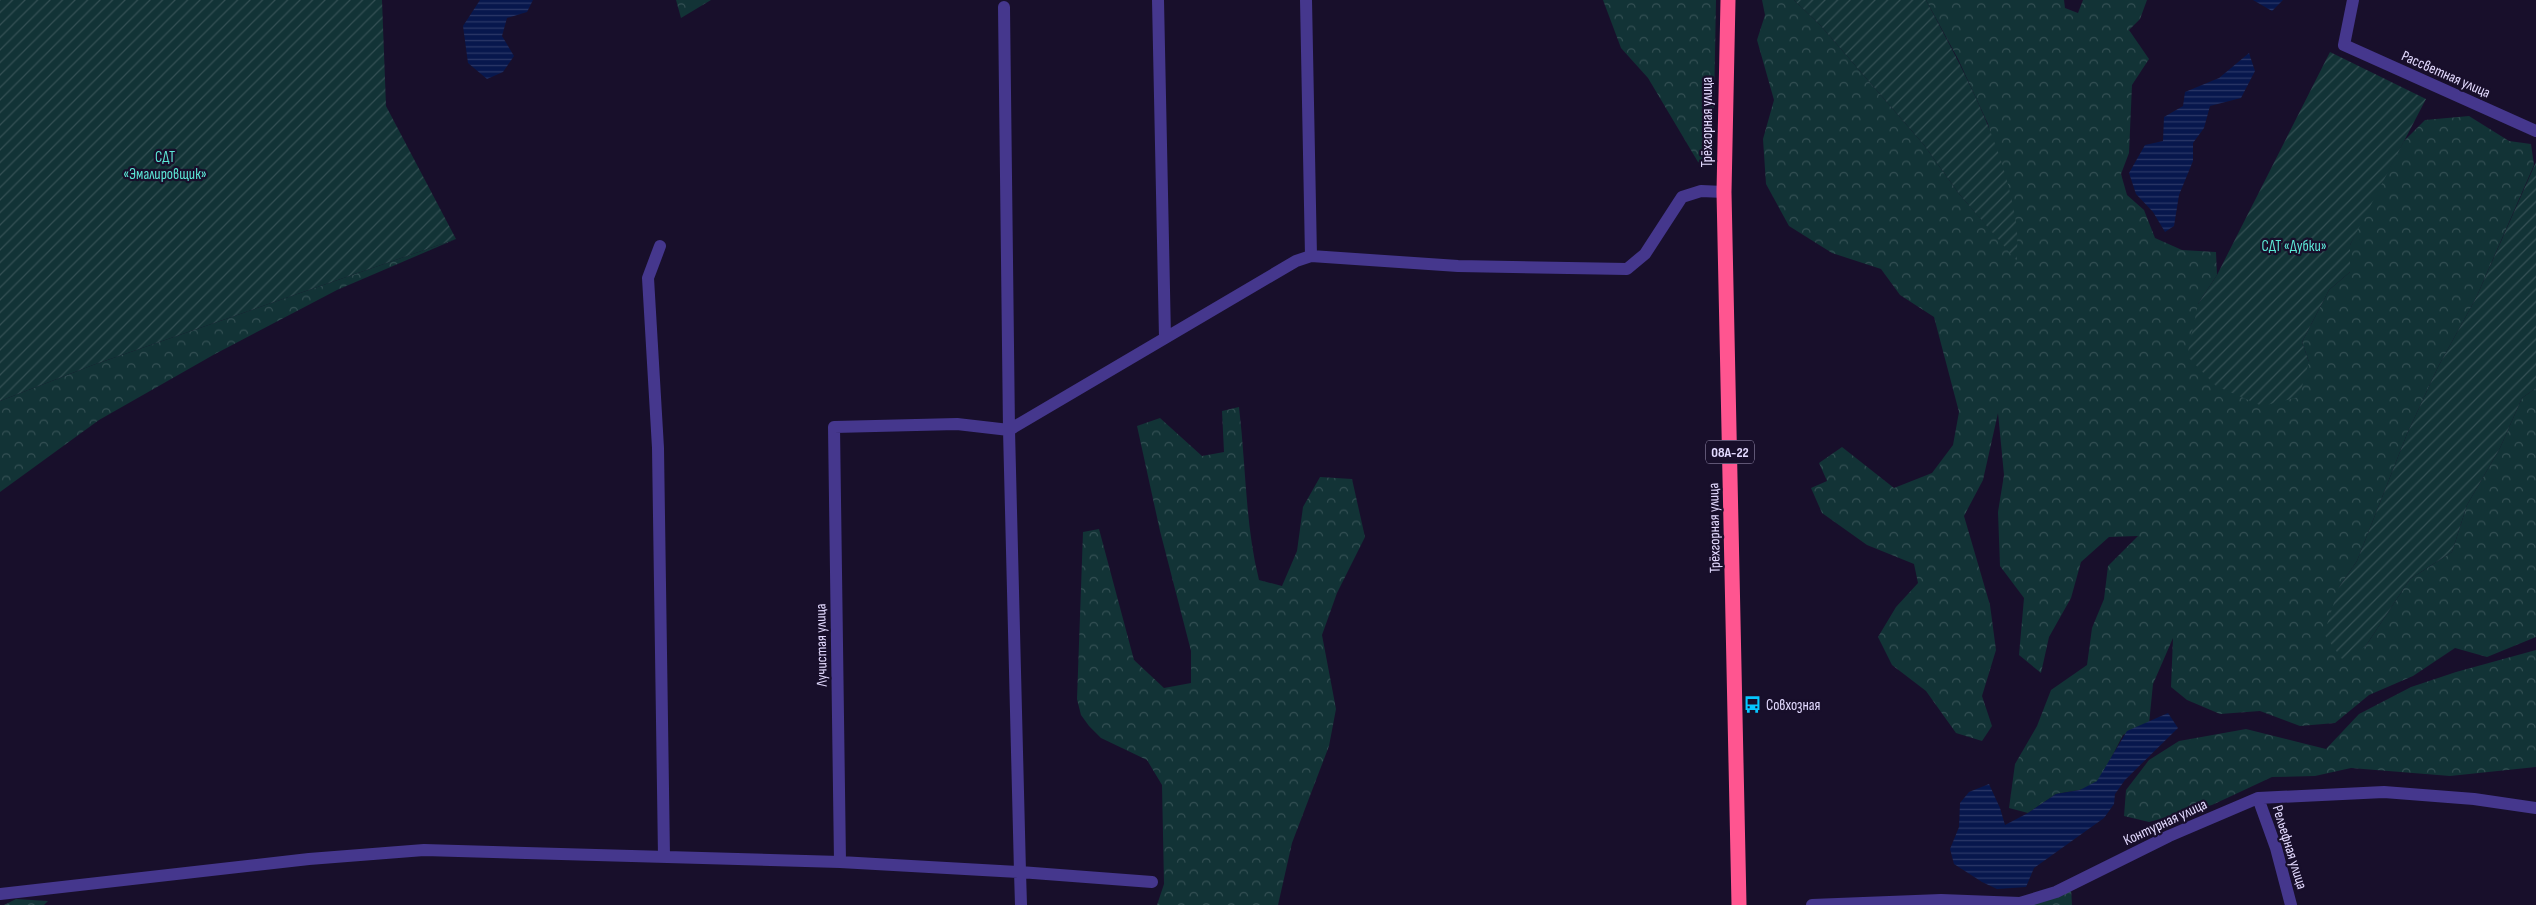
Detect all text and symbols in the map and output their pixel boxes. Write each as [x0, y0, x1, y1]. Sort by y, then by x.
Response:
street label: Рассветная улица [2398, 46, 2493, 103]
street label: Трёхгорная улица [1698, 77, 1717, 167]
park label: СДТ «Эмалировщик» [123, 148, 207, 184]
park label: СДТ «Дубки» [2261, 237, 2327, 256]
road number: 08А-22 [1706, 441, 1754, 464]
street label: Трёхгорная улица [1704, 482, 1725, 573]
street label: Лучистая улица [811, 603, 832, 688]
bus stop icon: Совхозная [1742, 695, 1762, 715]
place label: Совхозная [1766, 696, 1821, 715]
street label: Контурная улица [2120, 795, 2210, 850]
street label: Рельефная улица [2268, 803, 2311, 892]

